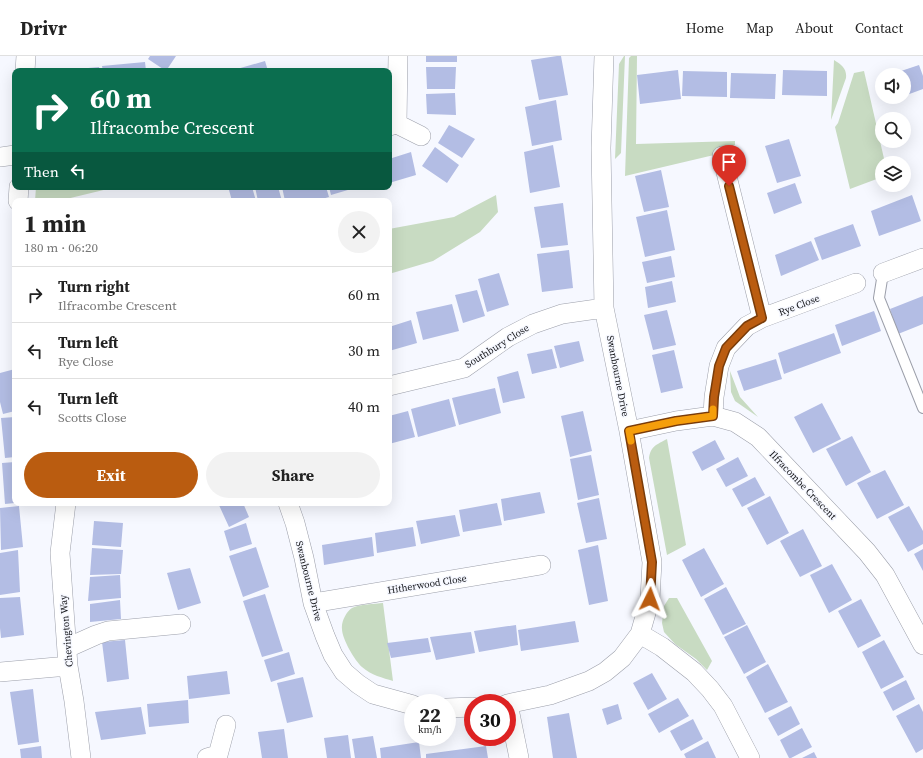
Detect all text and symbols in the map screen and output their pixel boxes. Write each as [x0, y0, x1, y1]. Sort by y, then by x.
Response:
text: Drivr [20, 15, 67, 41]
text: Home [686, 18, 724, 38]
text: Map [746, 18, 773, 38]
text: About [795, 18, 833, 38]
text: Contact [855, 18, 903, 38]
map controls [875, 68, 911, 192]
button: sound [875, 68, 911, 104]
text: 60 m [90, 79, 152, 117]
icon: right [24, 84, 76, 136]
button: search [875, 112, 911, 148]
text: Ilfracombe Crescent [90, 115, 254, 140]
pin [712, 145, 746, 186]
icon: arrive [718, 151, 740, 173]
button: layers [875, 156, 911, 192]
icon: left [67, 160, 89, 182]
text: Then [24, 161, 59, 182]
text: 1 min [24, 207, 86, 240]
button: close [338, 211, 380, 253]
text: 180 m · 06:20 [24, 239, 98, 256]
text: Turn right [58, 276, 130, 297]
icon: right [24, 284, 46, 306]
text: 60 m [348, 284, 380, 305]
street label: Rye Close [777, 291, 821, 319]
text: Ilfracombe Crescent [58, 297, 176, 314]
street label: Southbury Close [463, 321, 531, 371]
text: Turn left [58, 332, 118, 353]
street label: Swanbourne Drive [604, 334, 632, 418]
icon: left [24, 340, 46, 362]
text: 30 m [348, 340, 380, 361]
text: Rye Close [58, 353, 114, 370]
text: Turn left [58, 388, 118, 409]
icon: left [24, 396, 46, 418]
text: 40 m [348, 396, 380, 417]
text: Scotts Close [58, 409, 127, 426]
street label: Ilfracombe Crescent [767, 448, 840, 523]
button: Exit [24, 452, 198, 498]
button: Share [206, 452, 380, 498]
street label: Swanbourne Drive [293, 539, 325, 623]
street label: Hitherwood Close [386, 571, 468, 597]
position arrow [629, 578, 671, 620]
street label: Chevington Way [56, 593, 76, 668]
speed limit sign: 30 [464, 694, 516, 746]
text: 22 [419, 701, 441, 729]
text: km/h [418, 723, 442, 736]

